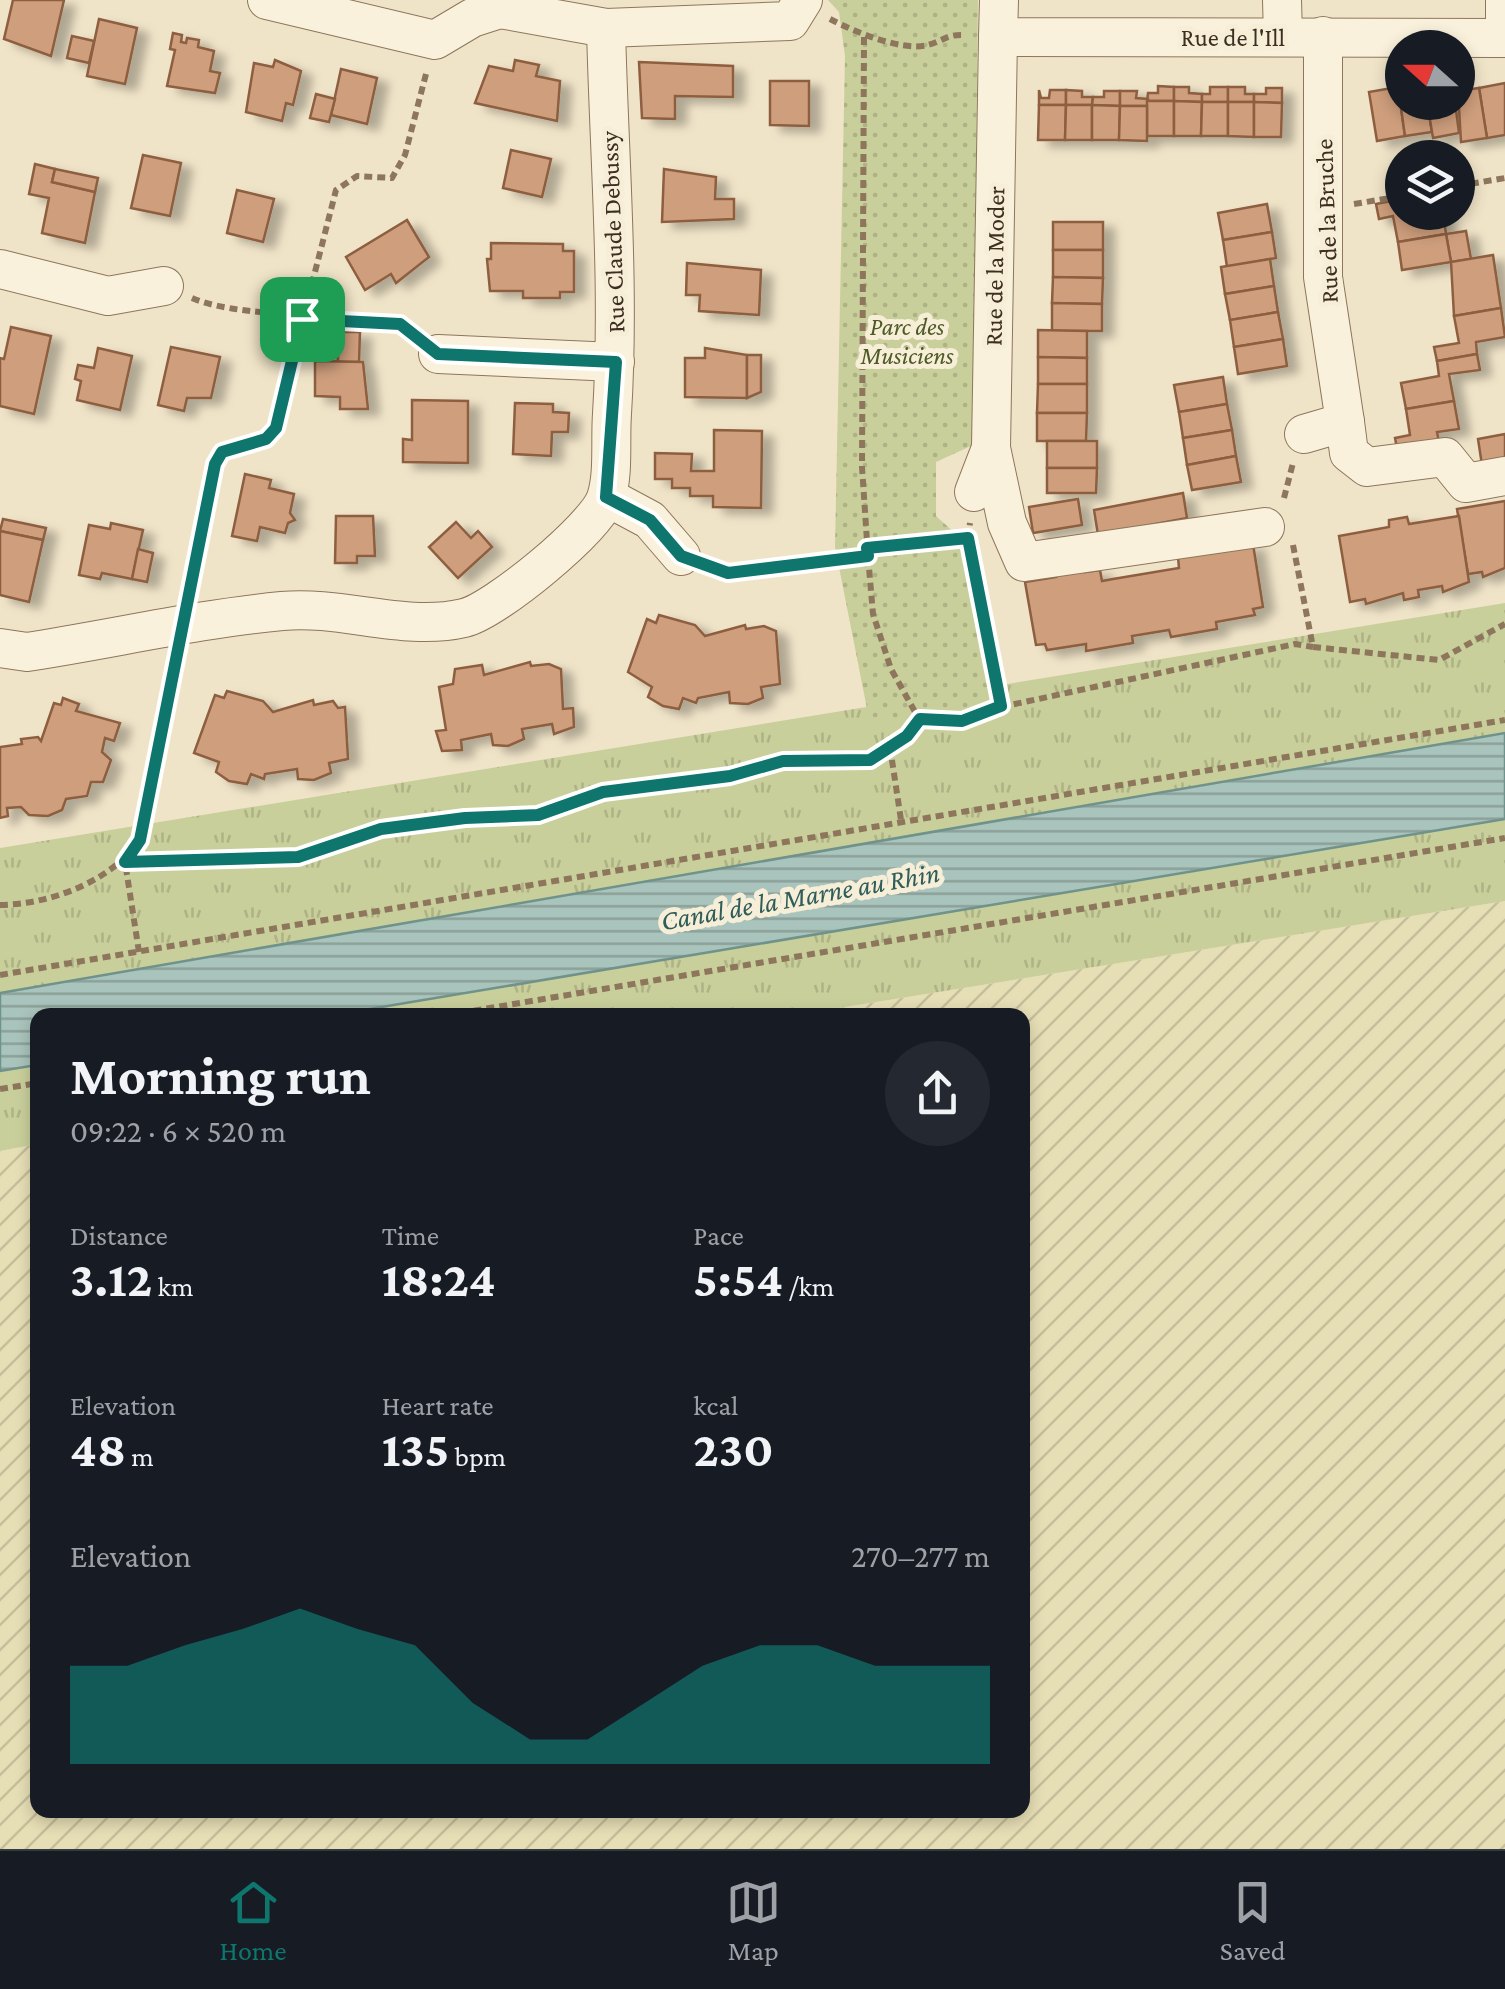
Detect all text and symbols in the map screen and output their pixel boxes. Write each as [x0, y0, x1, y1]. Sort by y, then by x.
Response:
street label: Rue de l'Ill [1181, 24, 1285, 51]
north arrow [1385, 30, 1475, 120]
map controls [1385, 30, 1475, 230]
street label: Rue Claude Debussy [595, 130, 631, 333]
street label: Rue de la Bruche [1310, 138, 1343, 304]
button: layers [1385, 140, 1475, 230]
street label: Rue de la Moder [980, 186, 1009, 346]
pin [260, 277, 345, 362]
icon: arrive [275, 292, 330, 347]
park label: Parc des Musiciens [859, 313, 954, 369]
water label: Canal de la Marne au Rhin [658, 857, 942, 936]
button: share [885, 1041, 990, 1146]
text: Morning run [70, 1045, 371, 1106]
text: 09:22 · 6 × 520 m [70, 1113, 286, 1149]
text: Distance [70, 1220, 168, 1251]
text: Time [382, 1220, 439, 1251]
text: Pace [693, 1220, 744, 1251]
text: 3.12 [70, 1251, 152, 1307]
text: 18:24 [382, 1251, 496, 1307]
text: 5:54 [693, 1251, 783, 1307]
text: km [152, 1271, 193, 1302]
text: /km [783, 1271, 834, 1302]
text: Elevation [70, 1390, 176, 1421]
text: Heart rate [382, 1390, 494, 1421]
text: kcal [693, 1390, 738, 1421]
text: 48 [70, 1421, 126, 1477]
text: 135 [382, 1421, 449, 1477]
text: 230 [693, 1421, 774, 1477]
text: m [126, 1441, 154, 1472]
text: bpm [449, 1441, 506, 1472]
text: Elevation [70, 1538, 191, 1574]
text: 270–277 m [851, 1538, 990, 1574]
tab: Home [220, 1875, 287, 1966]
tab: Map [726, 1875, 781, 1966]
tab: Saved [1220, 1875, 1285, 1966]

